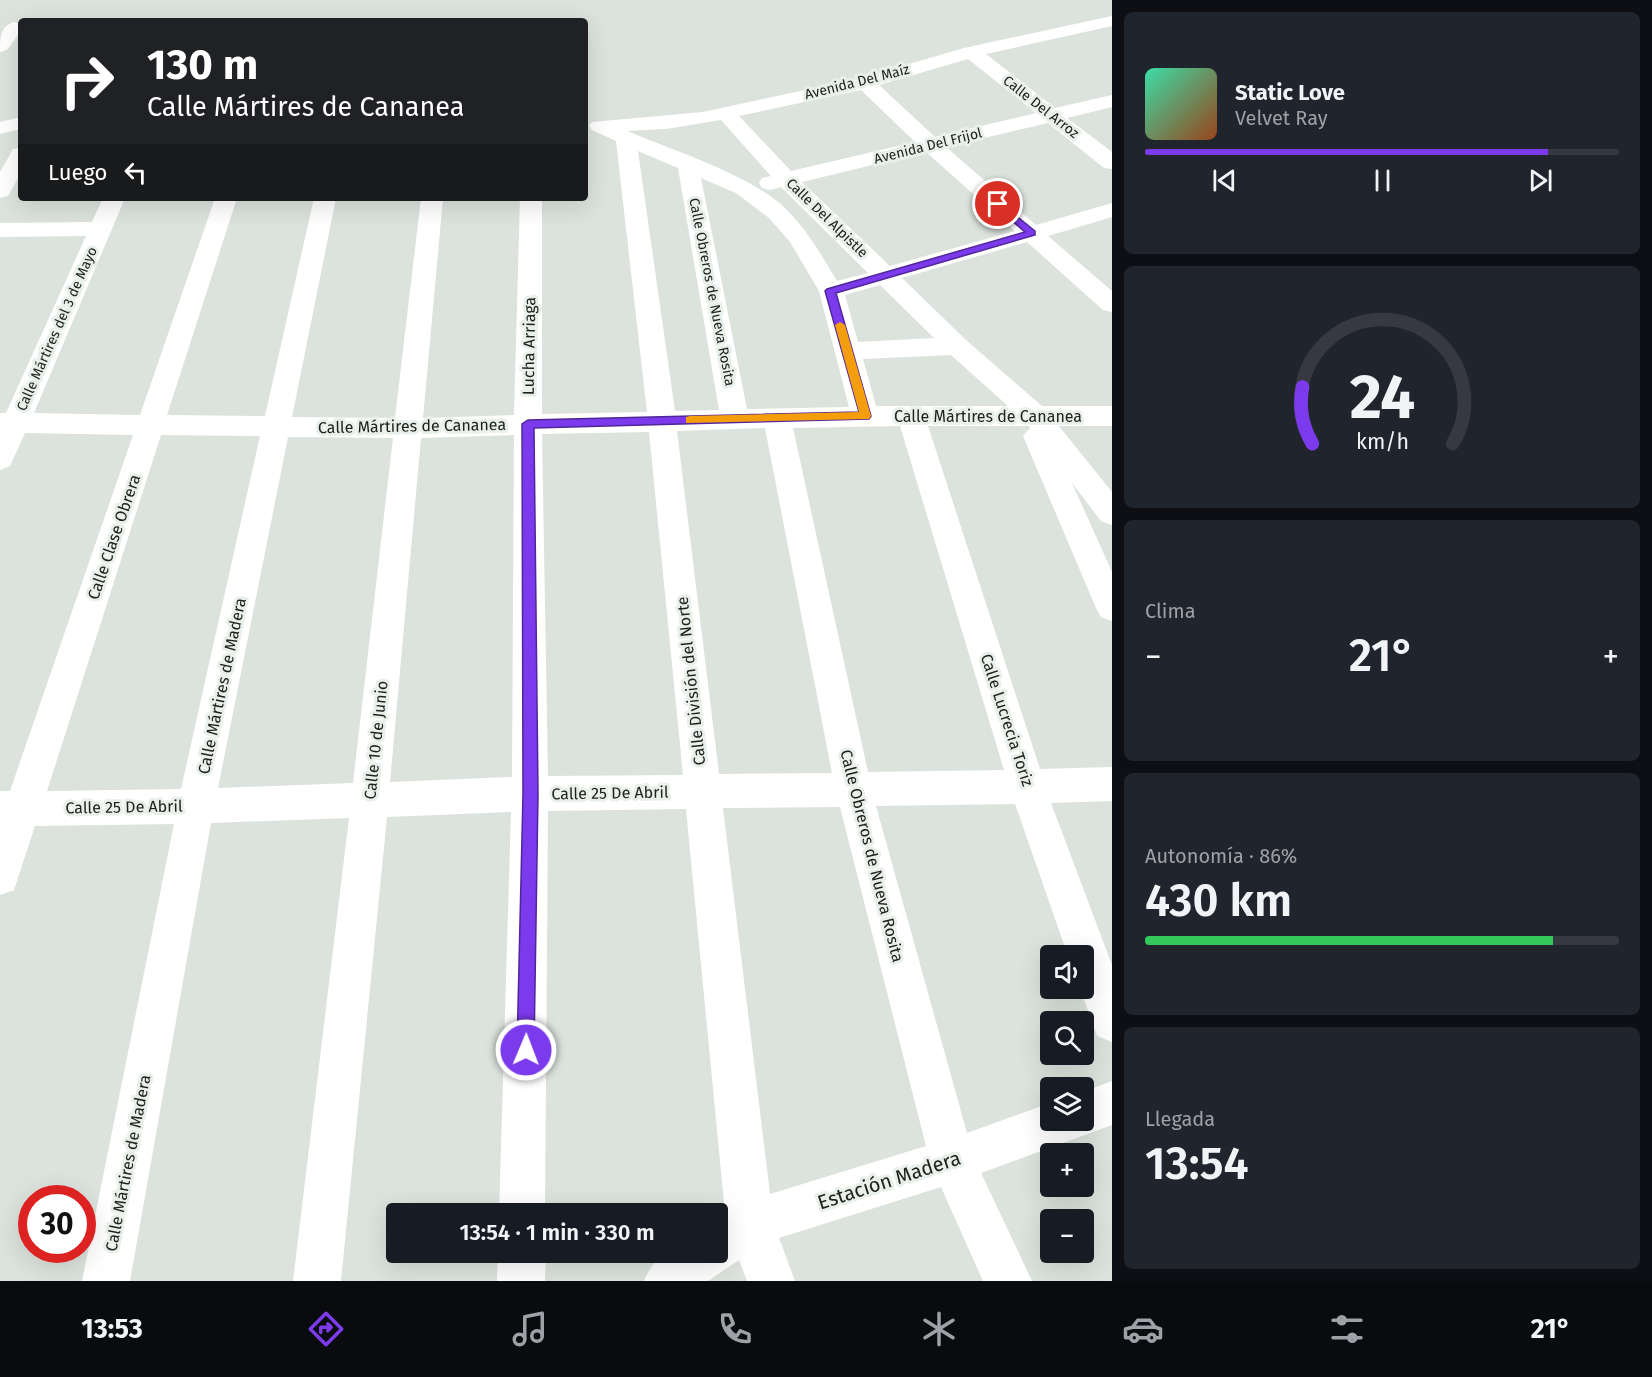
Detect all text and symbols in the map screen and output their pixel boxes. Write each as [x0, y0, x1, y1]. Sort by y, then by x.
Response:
text: 130 m [147, 40, 258, 90]
icon: right [48, 42, 126, 120]
street label: Avenida Del Maíz [803, 61, 911, 103]
street label: Calle Del Arroz [1000, 72, 1082, 142]
text: Static Love [1235, 79, 1345, 106]
text: Calle Mártires de Cananea [147, 91, 464, 123]
text: Velvet Ray [1235, 106, 1328, 130]
street label: Avenida Del Frijol [872, 124, 984, 168]
icon: left [119, 156, 152, 189]
text: Luego [48, 159, 107, 186]
icon: previous [1208, 164, 1241, 197]
icon: pause [1366, 164, 1399, 197]
icon: next [1524, 164, 1557, 197]
street label: Calle Del Alpistle [783, 175, 871, 261]
pin [972, 178, 1023, 229]
icon: arrive [981, 187, 1014, 220]
street label: Calle Obreros de Nueva Rosita [685, 197, 739, 387]
street label: Calle Mártires del 3 de Mayo [13, 244, 101, 414]
street label: Lucha Arriaga [519, 297, 539, 395]
text: 24 [1349, 360, 1415, 435]
street label: Calle Mártires de Cananea [894, 407, 1082, 426]
street label: Calle Mártires de Cananea [318, 415, 506, 437]
text: km/h [1355, 429, 1409, 455]
street label: Calle Clase Obrera [84, 472, 144, 602]
street label: Calle Mártires de Madera [194, 596, 250, 776]
street label: Calle División del Norte [673, 596, 709, 766]
text: Clima [1145, 599, 1196, 623]
text: 21° [1349, 629, 1415, 683]
text: − [1145, 637, 1162, 677]
text: + [1603, 637, 1619, 677]
street label: Calle Lucrecia Toriz [977, 651, 1037, 789]
street label: Calle 10 de Junio [360, 680, 392, 800]
street label: Calle Obreros de Nueva Rosita [836, 748, 908, 964]
street label: Calle 25 De Abril [551, 782, 669, 804]
street label: Calle 25 De Abril [65, 796, 183, 818]
text: Autonomía · 86% [1145, 844, 1297, 868]
text: 430 km [1145, 874, 1292, 928]
map controls [1040, 945, 1094, 1263]
button: sound [1040, 945, 1094, 999]
button: search [1040, 1011, 1094, 1065]
position arrow [494, 1018, 558, 1082]
street label: Calle Mártires de Madera [102, 1073, 154, 1253]
button: layers [1040, 1077, 1094, 1131]
text: Llegada [1145, 1107, 1215, 1131]
text: 13:54 [1145, 1137, 1249, 1191]
button: + [1040, 1143, 1094, 1197]
street label: Estación Madera [814, 1146, 964, 1214]
speed limit sign: 30 [18, 1185, 96, 1263]
button: − [1040, 1209, 1094, 1263]
text: 13:54 · 1 min · 330 m [459, 1219, 655, 1246]
icon: directions [305, 1308, 347, 1350]
icon: music [509, 1308, 551, 1350]
icon: phone [714, 1308, 756, 1350]
icon: climate [918, 1308, 960, 1350]
icon: car [1122, 1308, 1164, 1350]
icon: filters [1326, 1308, 1368, 1350]
text: 13:53 [81, 1313, 143, 1345]
text: 21° [1531, 1313, 1571, 1345]

